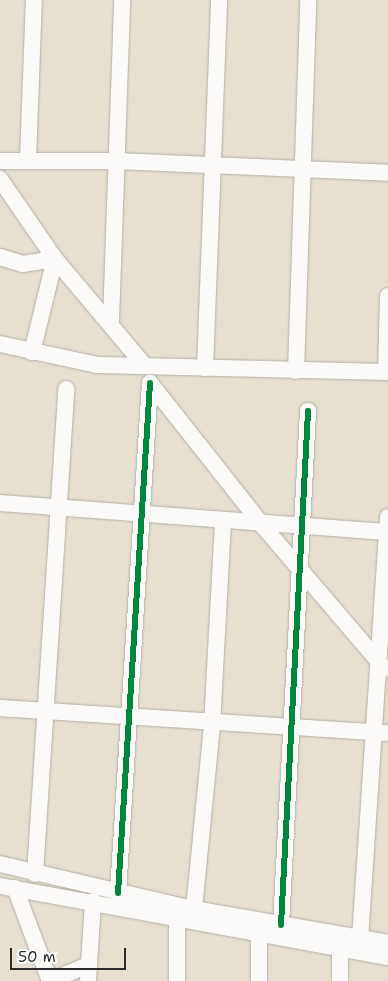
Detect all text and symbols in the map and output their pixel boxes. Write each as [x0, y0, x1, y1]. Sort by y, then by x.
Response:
scale bar [12, 938, 129, 970]
text: 50 m [18, 947, 56, 967]

